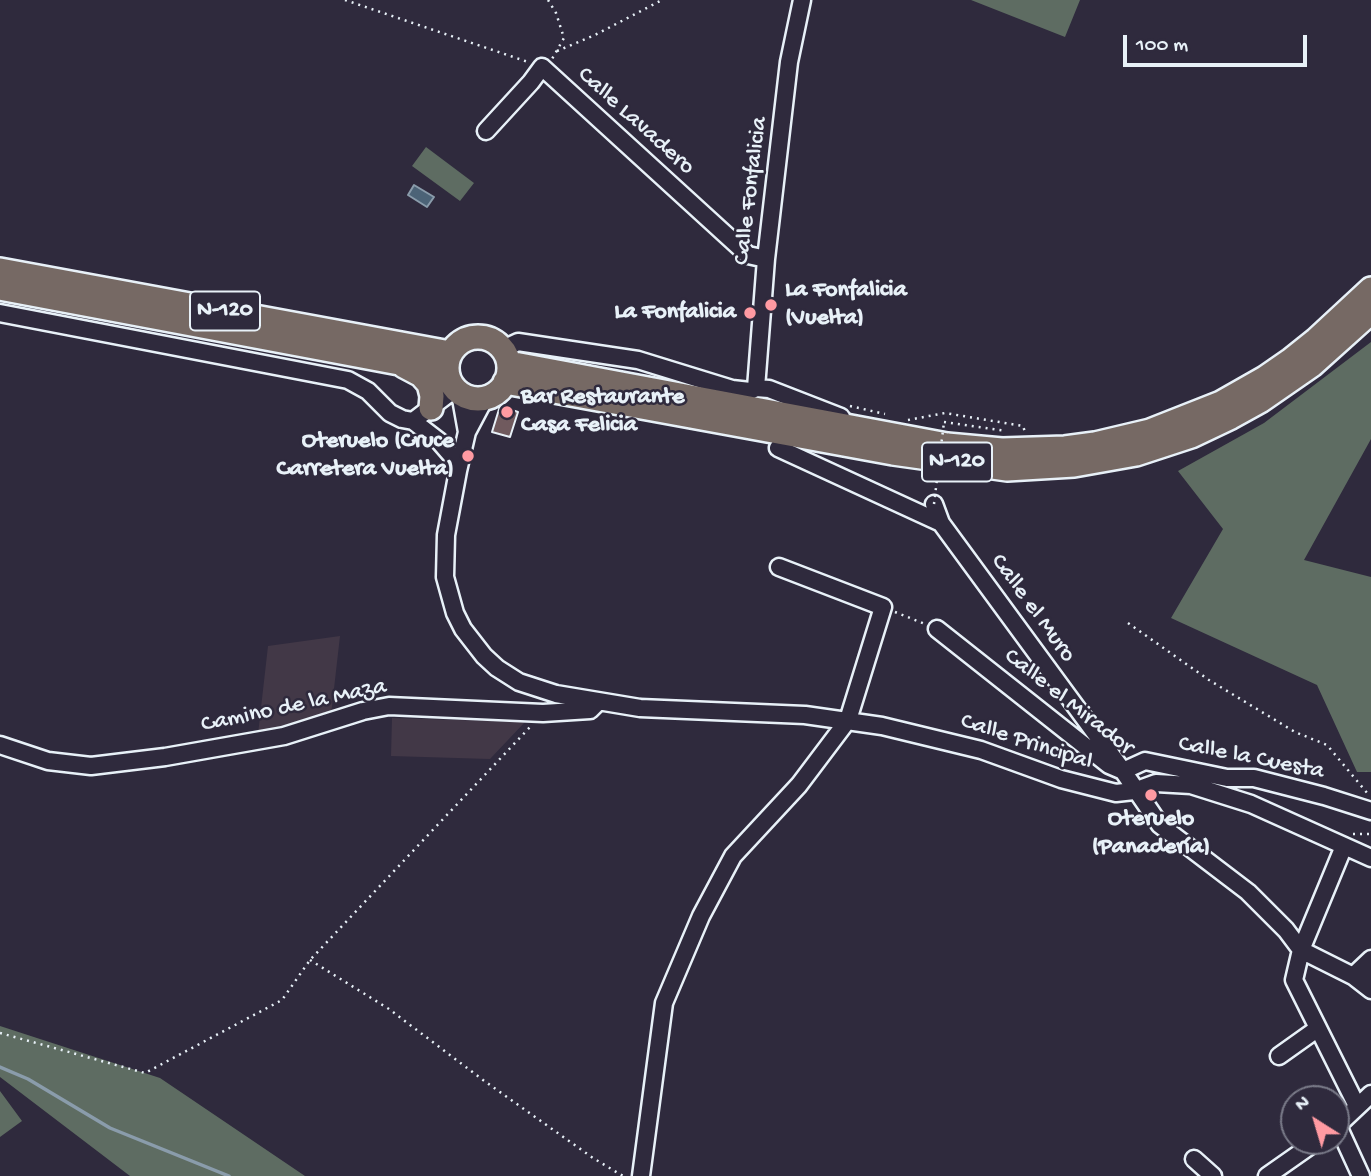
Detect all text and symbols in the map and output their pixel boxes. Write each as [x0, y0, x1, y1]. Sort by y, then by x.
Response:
scale bar [1126, 21, 1310, 65]
text: 100 m [1136, 34, 1188, 59]
street label: Calle Lavadero [570, 62, 700, 182]
street label: Calle Fonfalicia [729, 115, 775, 267]
place label: La Fonfalicia (Vuelta) [785, 277, 907, 333]
road number: N-120 [190, 292, 260, 330]
marker: La Fonfalicia (Vuelta) [763, 297, 779, 313]
place label: La Fonfalicia [614, 299, 736, 327]
marker: La Fonfalicia [742, 305, 758, 321]
place label: Bar Restaurante Casa Felicia [521, 384, 684, 440]
marker: Bar Restaurante Casa Felicia [499, 404, 515, 420]
place label: Oteruelo (Cruce Carretera Vuelta) [276, 428, 454, 484]
road number: N-120 [922, 442, 992, 482]
marker: Oteruelo (Cruce Carretera Vuelta) [460, 448, 476, 464]
street label: Calle el Muro [983, 549, 1081, 669]
street label: Calle el Mirador [997, 643, 1139, 763]
street label: Camino de la Maza [199, 673, 389, 741]
street label: Calle Principal [956, 708, 1096, 778]
street label: Calle la Cuesta [1176, 731, 1326, 787]
marker: Oteruelo (Panadería) [1143, 787, 1159, 803]
place label: Oteruelo (Panadería) [1092, 806, 1210, 862]
north arrow [1280, 1085, 1350, 1155]
text: N [1291, 1092, 1315, 1117]

